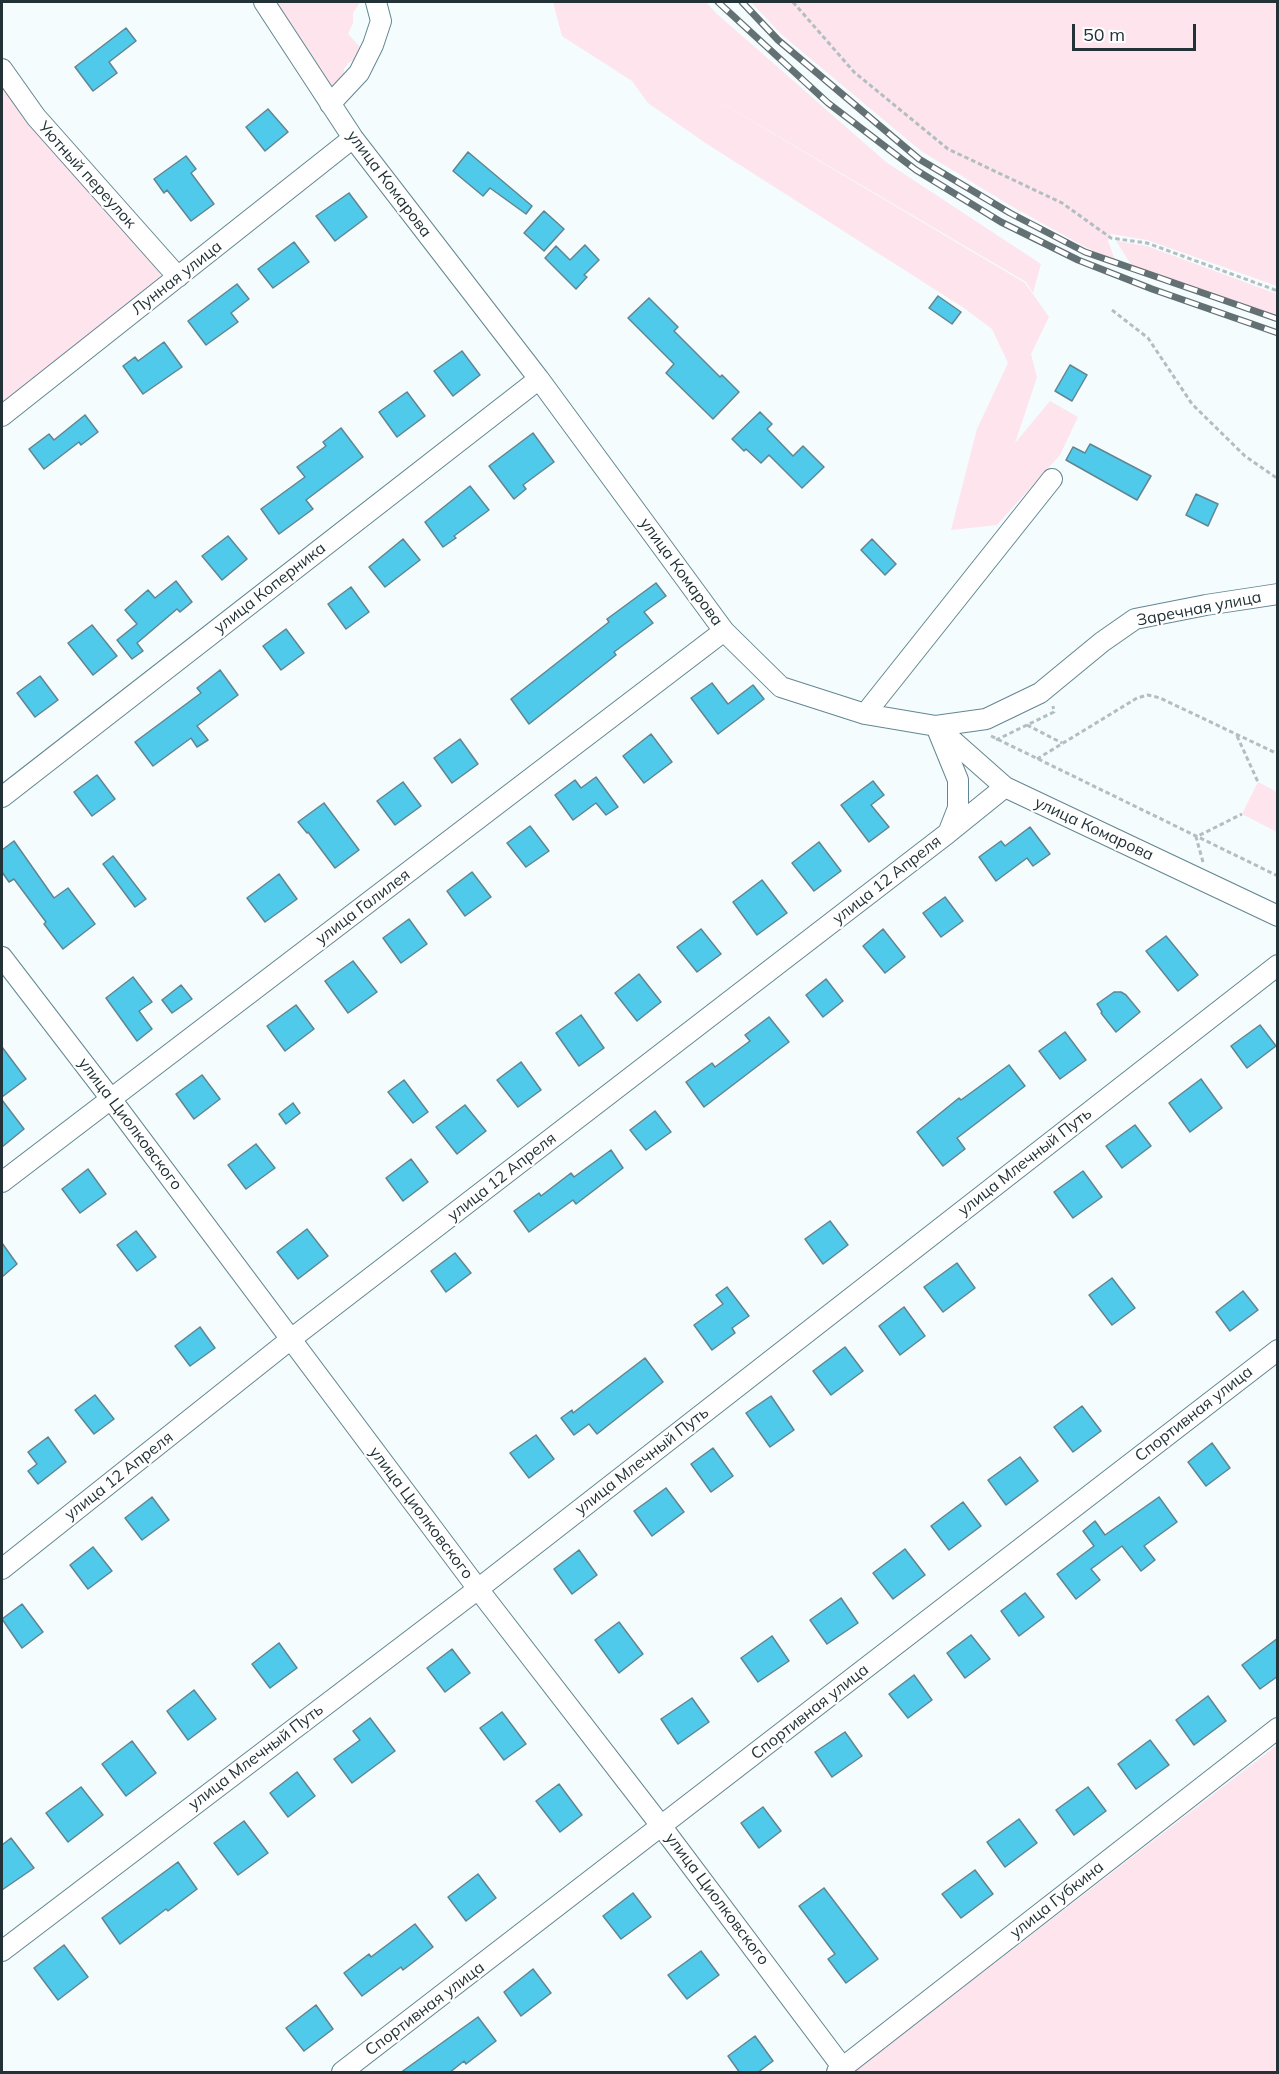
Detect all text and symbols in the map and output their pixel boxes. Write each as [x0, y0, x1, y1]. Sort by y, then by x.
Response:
scale bar [1075, 12, 1200, 50]
text: 50 m [1083, 23, 1125, 46]
street label: Уютный переулок [34, 118, 140, 232]
street label: улица Комарова [343, 127, 435, 241]
street label: Лунная улица [128, 237, 226, 319]
street label: улица Комарова [635, 514, 727, 630]
street label: улица Коперника [210, 539, 330, 637]
street label: Заречная улица [1135, 587, 1263, 631]
street label: улица Комарова [1032, 793, 1156, 865]
street label: улица 12 Апреля [829, 832, 945, 928]
street label: улица Галилея [312, 865, 414, 949]
street label: улица Циолковского [74, 1054, 186, 1194]
street label: улица Млечный Путь [954, 1104, 1096, 1220]
street label: улица 12 Апреля [444, 1129, 560, 1225]
street label: Спортивная улица [1131, 1362, 1257, 1466]
street label: улица Млечный Путь [571, 1403, 713, 1519]
street label: улица 12 Апреля [61, 1428, 177, 1524]
street label: улица Циолковского [365, 1443, 477, 1583]
street label: Спортивная улица [747, 1660, 873, 1764]
street label: улица Млечный Путь [185, 1700, 327, 1814]
street label: улица Циолковского [661, 1829, 773, 1969]
street label: улица Губкина [1006, 1857, 1108, 1943]
street label: Спортивная улица [362, 1958, 488, 2060]

